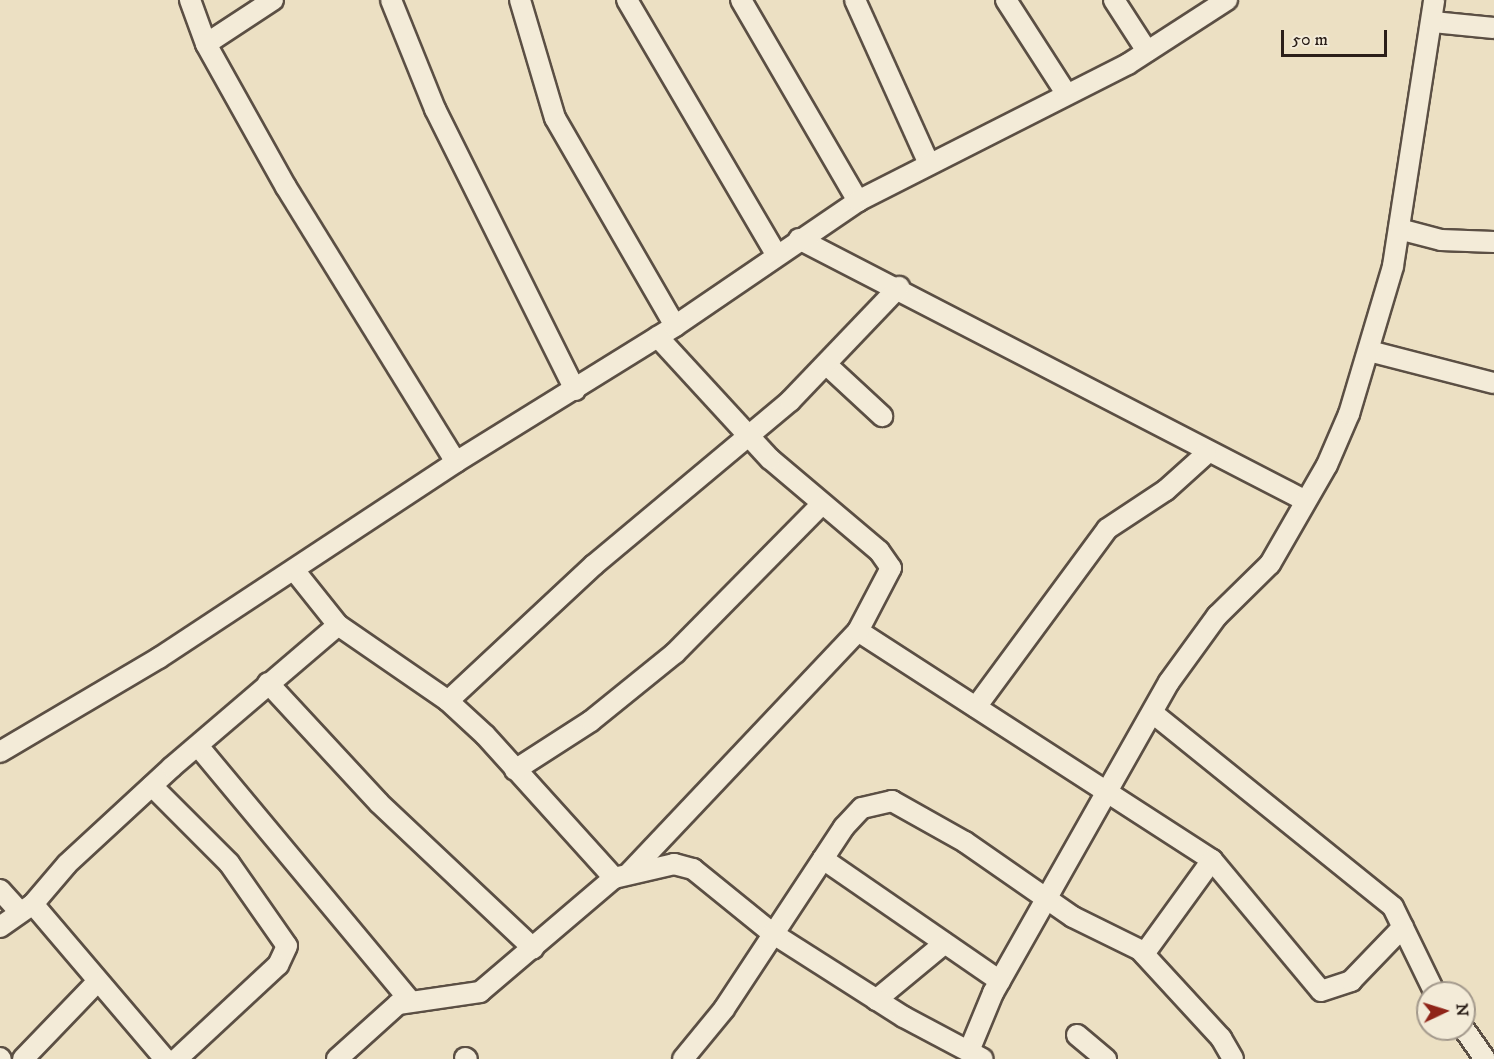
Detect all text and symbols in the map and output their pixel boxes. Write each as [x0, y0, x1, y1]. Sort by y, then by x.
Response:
scale bar [1284, 18, 1390, 56]
text: 50 m [1292, 29, 1328, 51]
north arrow [1416, 981, 1476, 1041]
text: N [1452, 1003, 1472, 1017]

